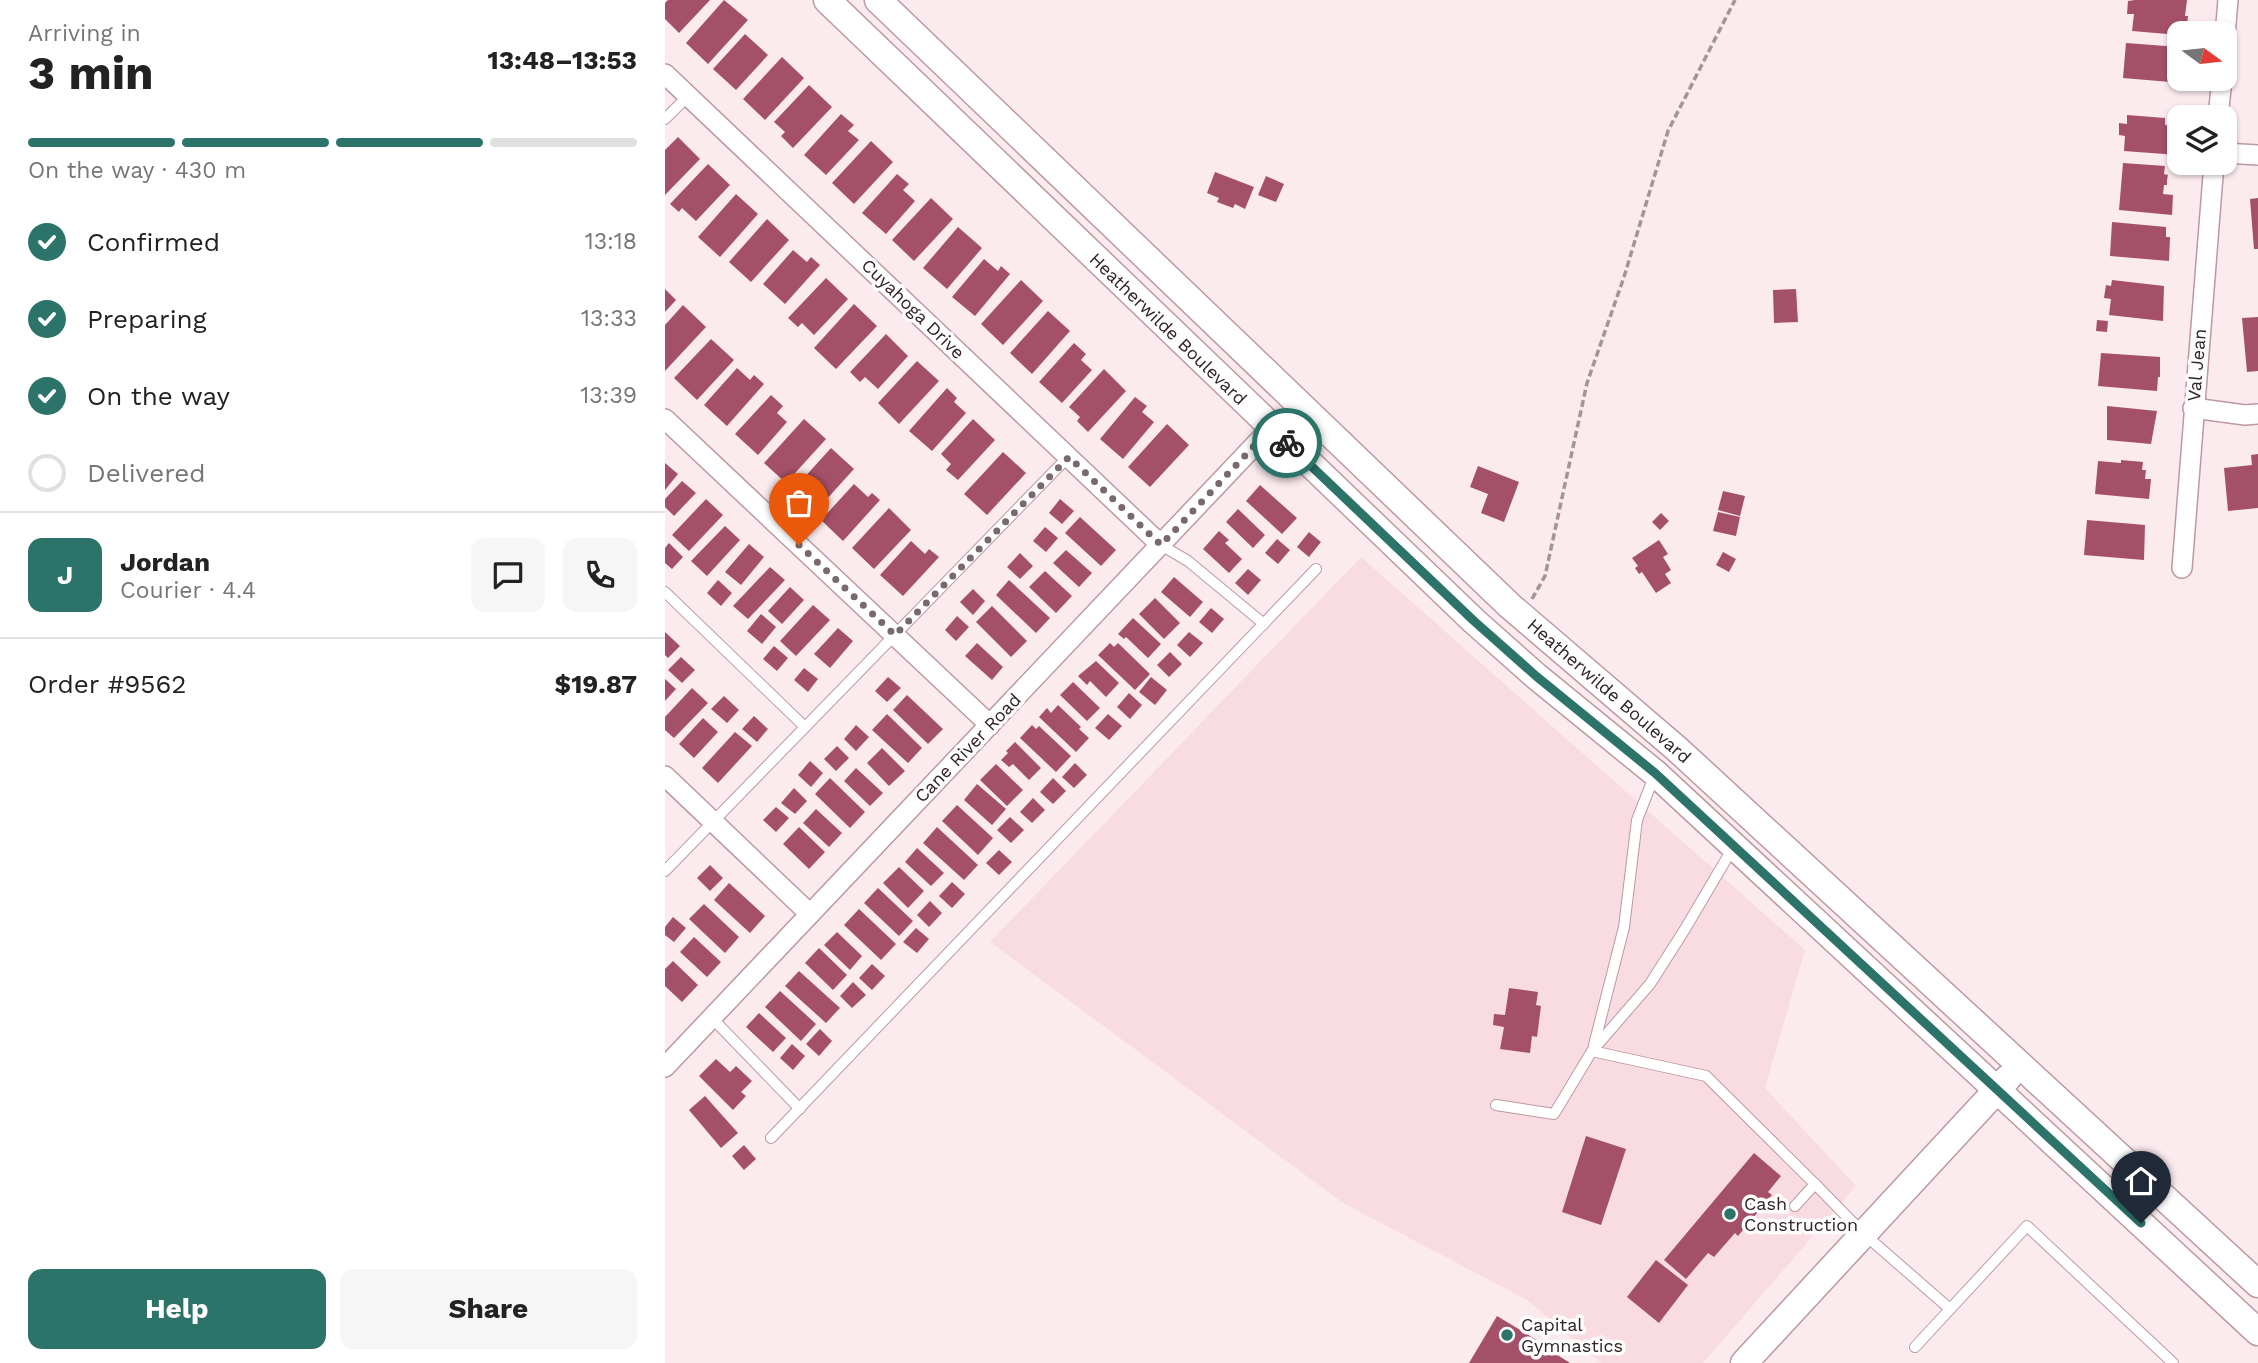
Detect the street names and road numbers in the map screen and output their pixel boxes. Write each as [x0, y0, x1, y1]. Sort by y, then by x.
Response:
street label: Heatherwilde Boulevard [1086, 248, 1251, 409]
street label: Cuyahoga Drive [858, 254, 969, 363]
street label: Val Jean [2183, 328, 2210, 402]
street label: Heatherwilde Boulevard [1523, 614, 1695, 767]
street label: Cane River Road [910, 689, 1025, 807]

